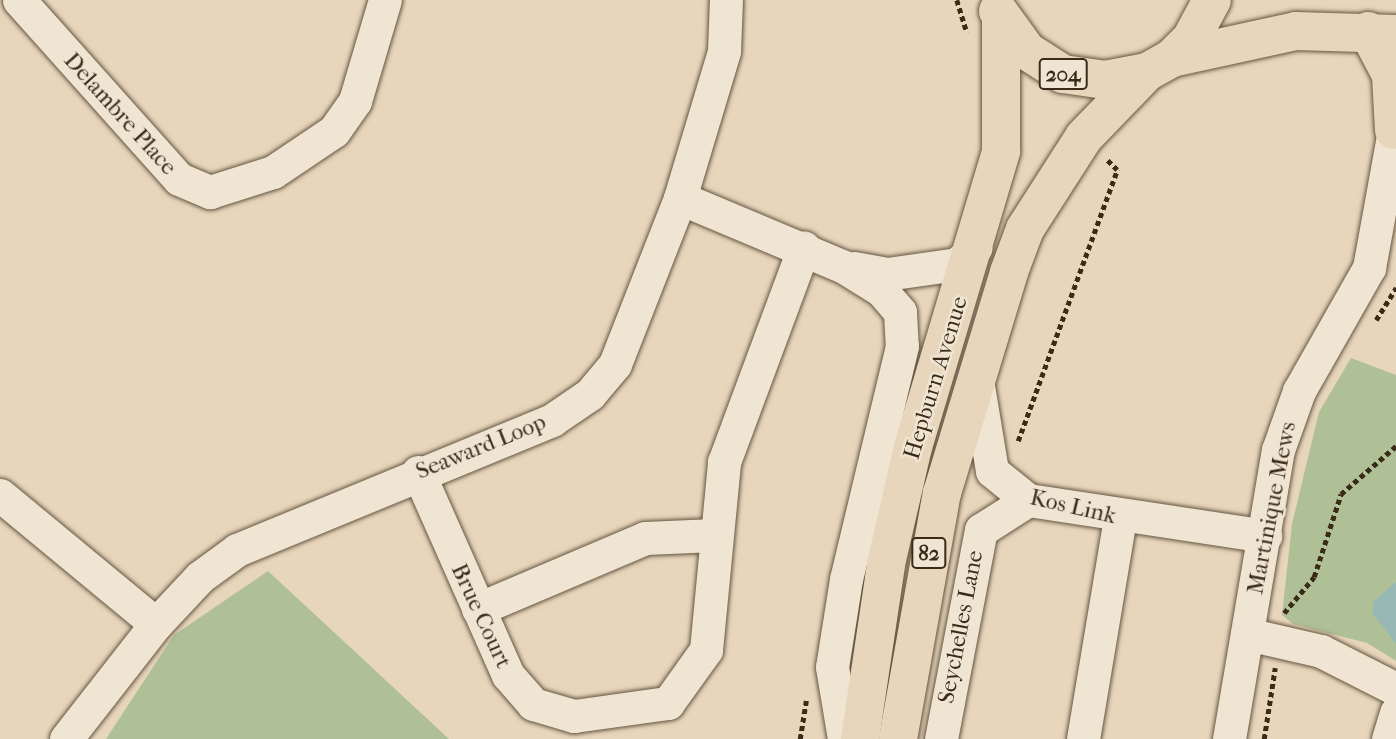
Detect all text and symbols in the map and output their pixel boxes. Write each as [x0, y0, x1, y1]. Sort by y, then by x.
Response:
street label: Delambre Place [58, 47, 182, 181]
road number: 204 [1038, 56, 1088, 92]
street label: Hepburn Avenue [898, 293, 974, 463]
street label: Seaward Loop [412, 408, 550, 486]
street label: Martinique Mews [1242, 419, 1302, 597]
street label: Kos Link [1027, 484, 1119, 530]
road number: 82 [910, 536, 948, 570]
street label: Seychelles Lane [933, 548, 989, 706]
street label: Brue Court [445, 559, 517, 673]

